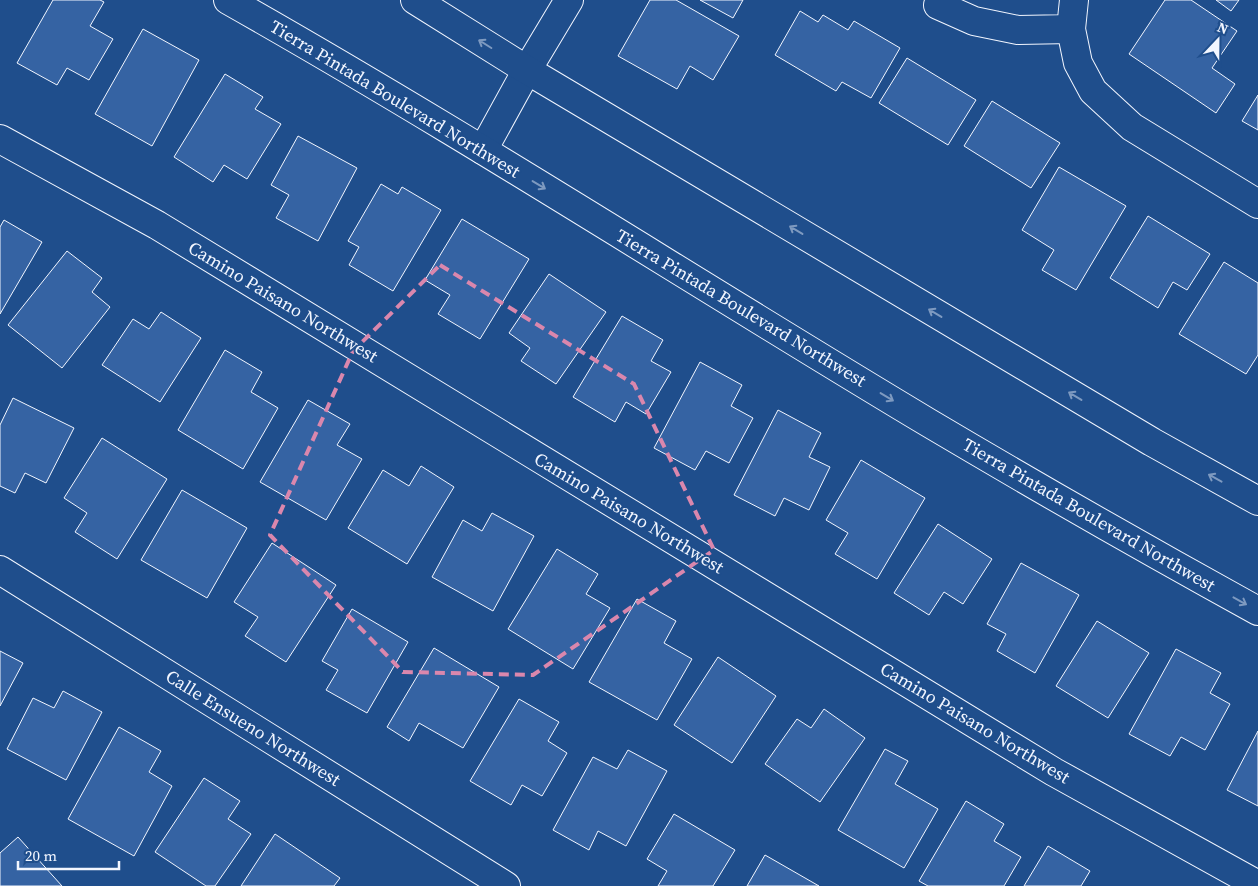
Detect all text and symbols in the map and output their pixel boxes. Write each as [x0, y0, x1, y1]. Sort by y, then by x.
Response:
street label: Tierra Pintada Boulevard Northwest [265, 14, 525, 184]
north arrow [1193, 15, 1243, 65]
text: N [1214, 17, 1231, 39]
one-way arrow [479, 38, 493, 48]
one-way arrow [532, 180, 546, 190]
street label: Tierra Pintada Boulevard Northwest [611, 223, 871, 393]
one-way arrow [789, 224, 803, 234]
street label: Camino Paisano Northwest [184, 235, 383, 368]
one-way arrow [928, 308, 943, 318]
one-way arrow [1068, 391, 1082, 401]
one-way arrow [880, 392, 894, 403]
street label: Tierra Pintada Boulevard Northwest [958, 432, 1220, 597]
street label: Camino Paisano Northwest [530, 446, 729, 579]
one-way arrow [1209, 472, 1223, 482]
one-way arrow [1232, 597, 1247, 606]
street label: Camino Paisano Northwest [876, 656, 1075, 789]
street label: Calle Ensueno Northwest [161, 663, 346, 792]
scale bar [18, 838, 119, 870]
text: 20 m [25, 845, 57, 866]

